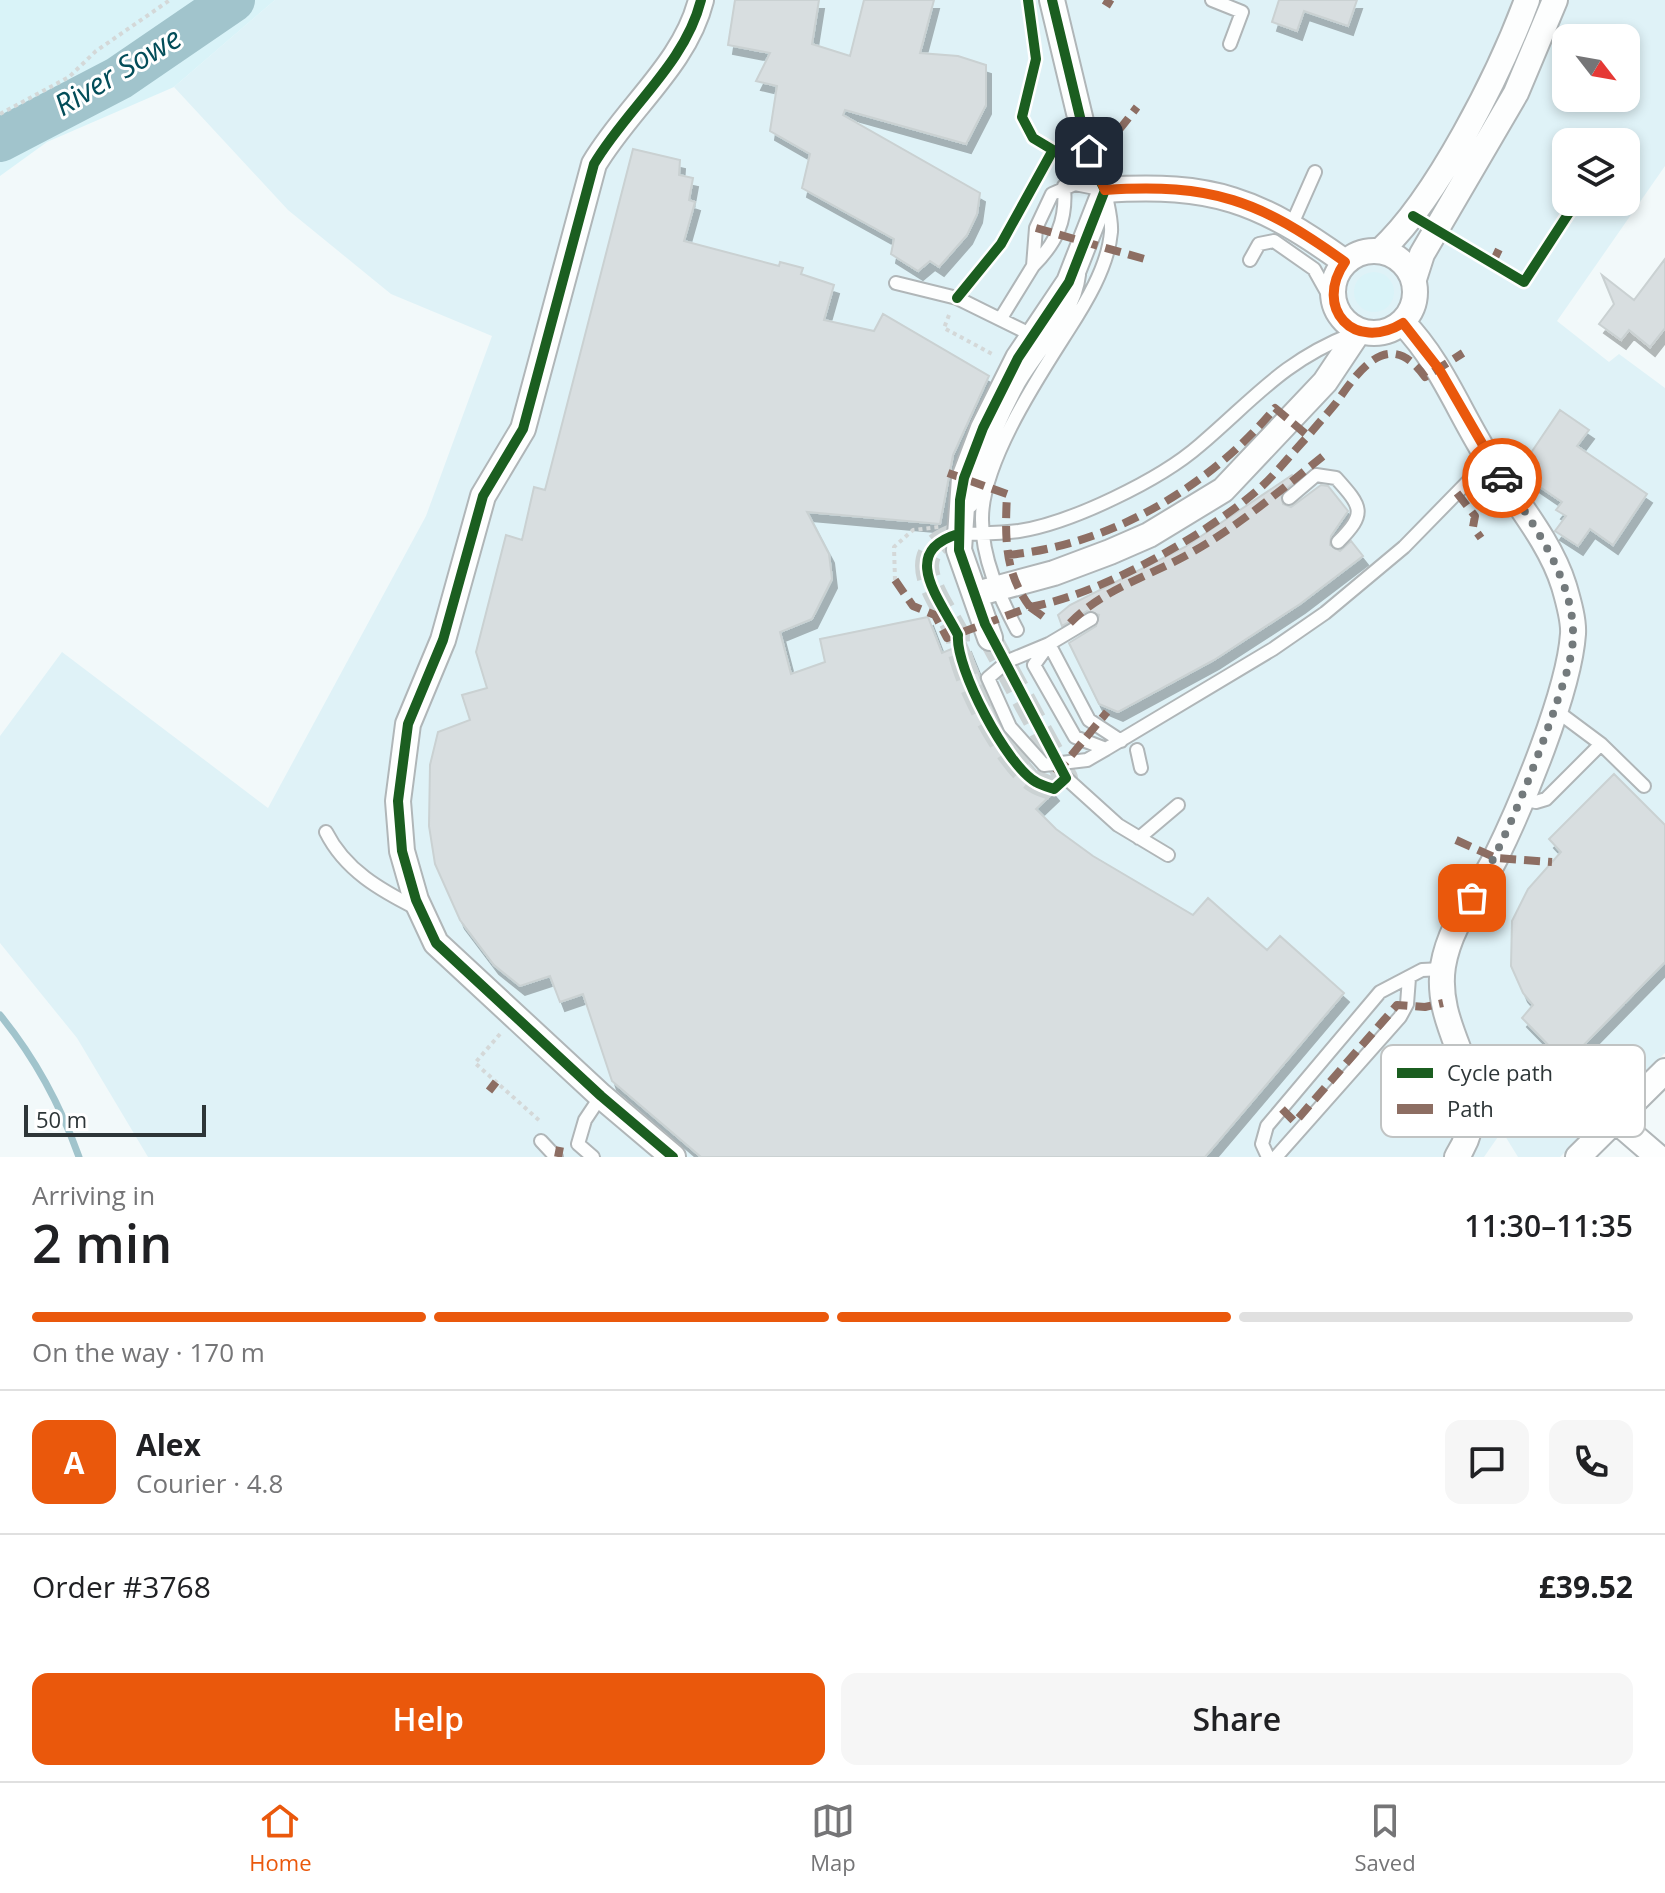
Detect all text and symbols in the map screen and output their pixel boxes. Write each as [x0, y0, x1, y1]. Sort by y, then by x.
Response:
water label: River Sowe [46, 17, 188, 125]
north arrow [1552, 24, 1640, 112]
map controls [1552, 24, 1640, 216]
pin [1055, 117, 1123, 185]
button: layers [1552, 128, 1640, 216]
icon: home [1067, 129, 1111, 173]
courier [1462, 438, 1542, 518]
icon: car [1480, 456, 1524, 500]
pin [1438, 864, 1506, 932]
icon: bag [1450, 876, 1494, 920]
legend [1381, 1045, 1645, 1137]
text: Cycle path [1447, 1057, 1553, 1087]
text: Path [1447, 1093, 1494, 1123]
scale bar [24, 1101, 206, 1137]
text: 50 m [36, 1104, 87, 1134]
text: Arriving in [32, 1177, 155, 1213]
text: 11:30–11:35 [1464, 1205, 1633, 1246]
text: 2 min [32, 1207, 172, 1278]
text: On the way · 170 m [32, 1334, 265, 1370]
button: chat [1445, 1420, 1529, 1504]
button: phone [1549, 1420, 1633, 1504]
text: Alex [136, 1424, 201, 1465]
text: A [64, 1442, 84, 1483]
text: Courier · 4.8 [136, 1465, 283, 1501]
text: Order #3768 [32, 1566, 211, 1607]
text: £39.52 [1539, 1566, 1633, 1607]
button: Help [32, 1673, 825, 1765]
button: Share [841, 1673, 1633, 1765]
tab: Home [249, 1799, 312, 1877]
tab: Map [810, 1799, 856, 1877]
tab: Saved [1355, 1799, 1416, 1877]

